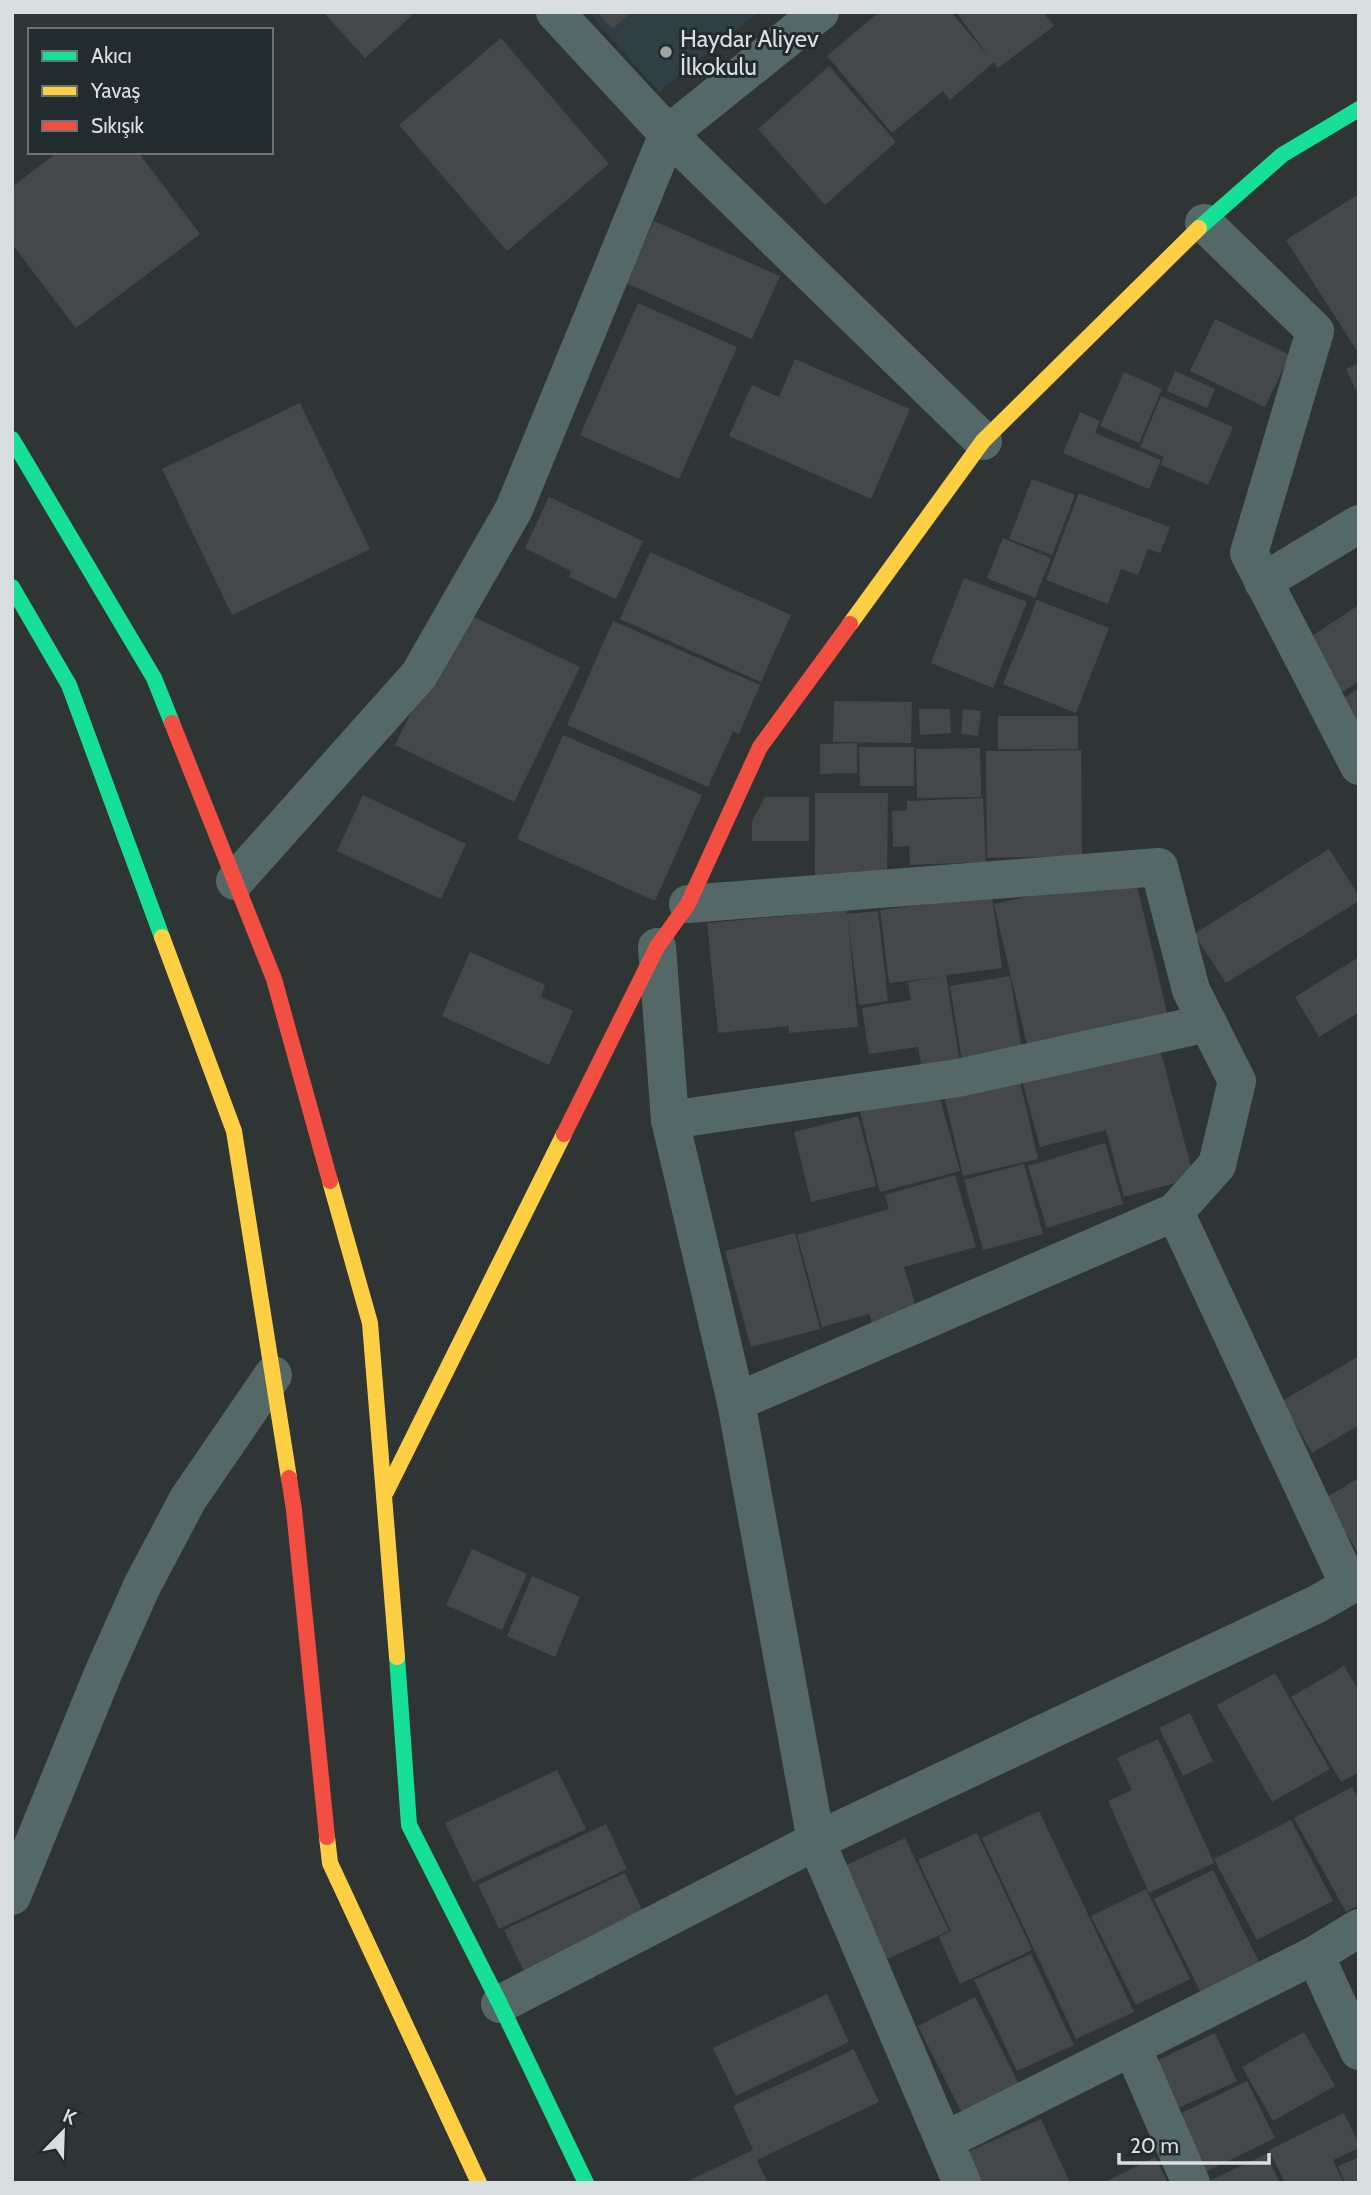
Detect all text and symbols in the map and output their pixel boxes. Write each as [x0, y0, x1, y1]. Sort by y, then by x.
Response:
place label: Haydar Aliyev İlkokulu [680, 24, 819, 81]
legend [28, 28, 273, 154]
text: Akıcı [91, 43, 132, 68]
marker: Haydar Aliyev İlkokulu [658, 44, 674, 60]
text: Yavaş [90, 78, 140, 103]
text: Sıkışık [91, 113, 145, 138]
north arrow [28, 2097, 98, 2167]
text: K [59, 2104, 79, 2130]
scale bar [1119, 2122, 1270, 2166]
text: 20 m [1130, 2133, 1179, 2158]

